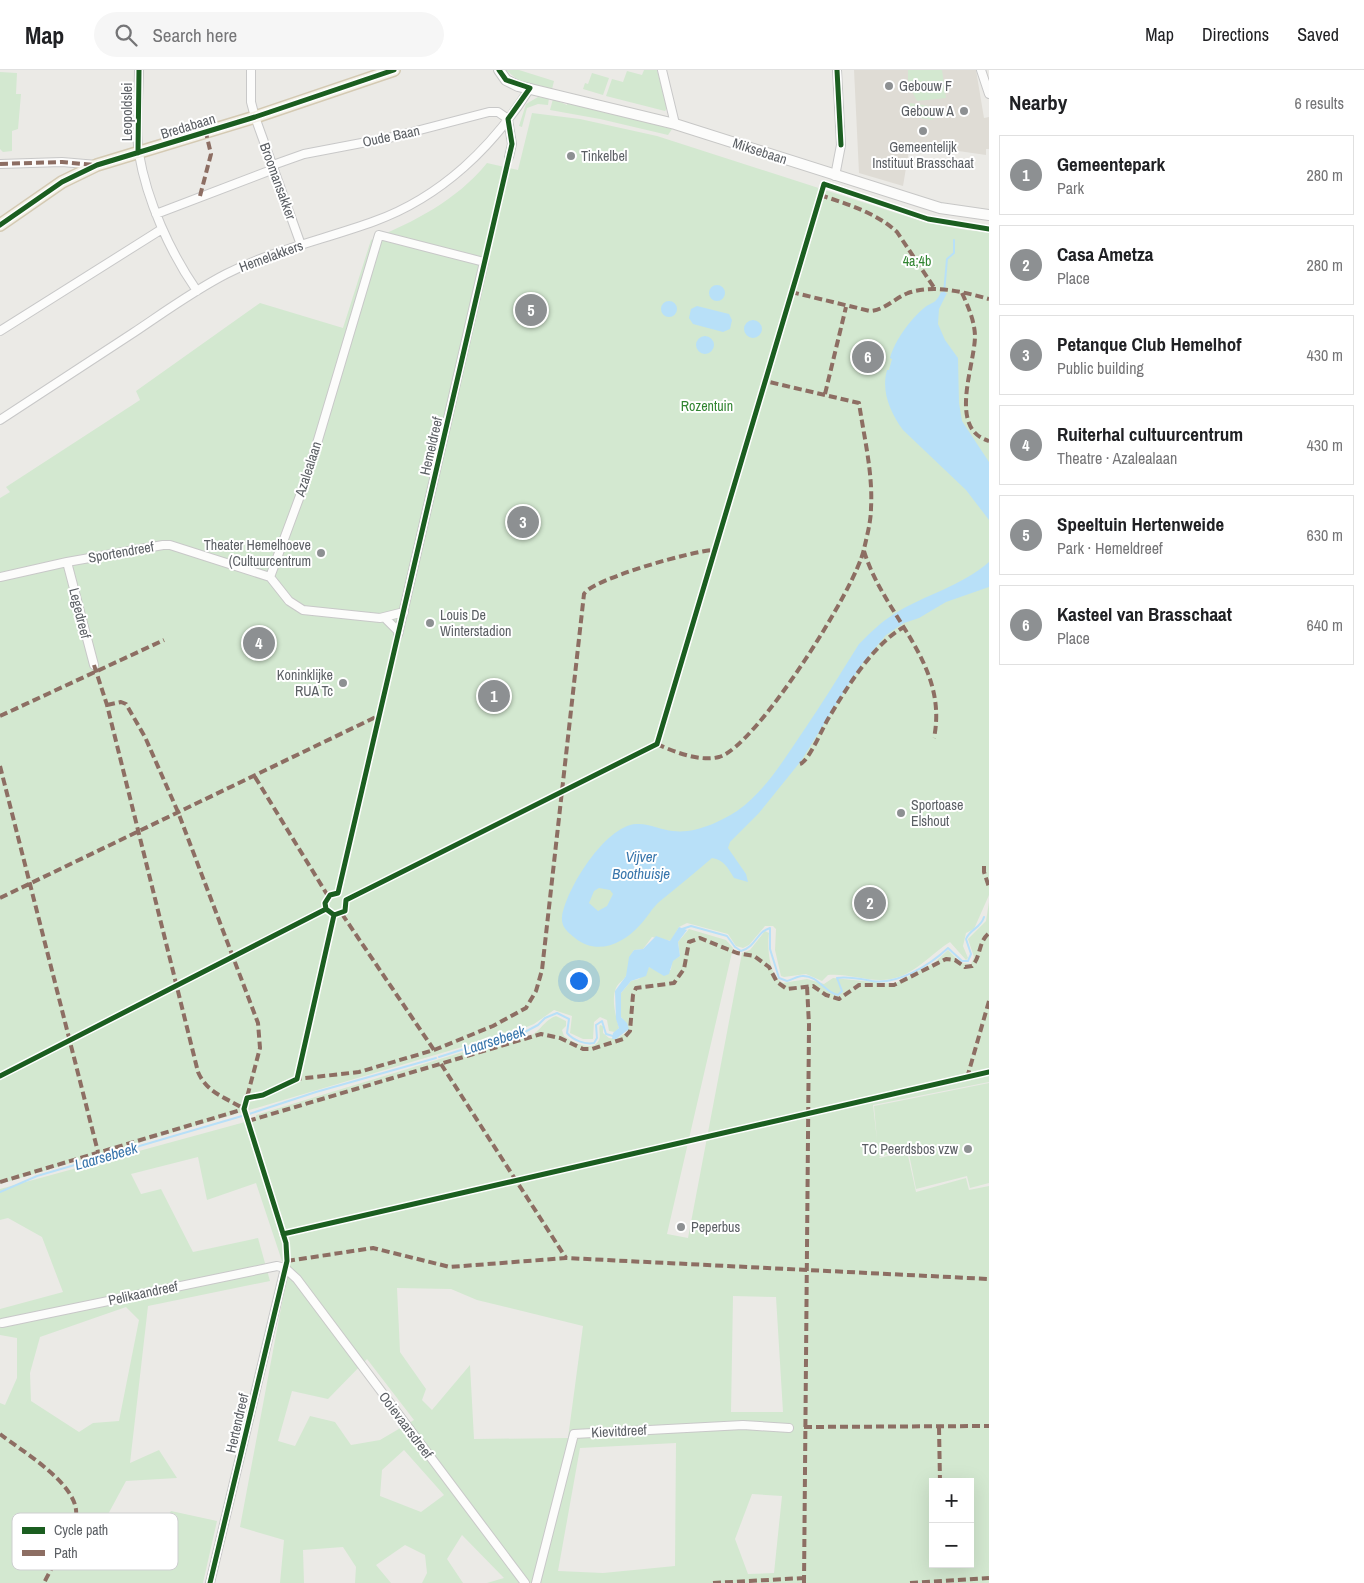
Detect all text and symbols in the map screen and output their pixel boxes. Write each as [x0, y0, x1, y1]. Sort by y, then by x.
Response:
search box [94, 12, 444, 57]
text: Map [25, 19, 64, 51]
icon: search [112, 21, 140, 49]
text: Search here [152, 22, 237, 48]
text: Map [1145, 22, 1174, 47]
text: Directions [1202, 22, 1269, 47]
text: Saved [1297, 22, 1339, 47]
place label: Gebouw F [899, 77, 952, 95]
marker: Gebouw F [883, 80, 895, 92]
street label: Leopoldslei [118, 83, 136, 141]
text: Nearby [1009, 88, 1067, 117]
text: 6 results [1294, 92, 1344, 114]
place label: Gebouw A [901, 102, 954, 120]
marker: Gebouw A [958, 105, 970, 117]
street label: Bredabaan [159, 109, 217, 143]
street label: Oude Baan [361, 121, 421, 151]
marker: Gemeentelijk Instituut Brasschaat [917, 125, 929, 137]
street label: Miksebaan [731, 134, 789, 168]
place label: Gemeentelijk Instituut Brasschaat [872, 138, 974, 172]
street label: Broomansakker [256, 140, 300, 222]
place label: Tinkelbel [581, 147, 627, 165]
marker: Tinkelbel [565, 150, 577, 162]
text: Gemeentepark [1057, 151, 1165, 177]
text: 1 [1022, 164, 1030, 186]
text: 280 m [1307, 164, 1343, 186]
text: Park [1057, 177, 1084, 199]
street label: Hemelakkers [236, 236, 306, 276]
text: Casa Ametza [1057, 241, 1153, 267]
park label: 4a;4b [903, 252, 931, 270]
text: 2 [1022, 254, 1030, 276]
text: 280 m [1307, 254, 1343, 276]
text: Place [1057, 267, 1090, 289]
pin: 5 [515, 291, 547, 329]
text: Petanque Club Hemelhof [1057, 331, 1241, 357]
pin: 6 [852, 338, 884, 376]
text: 3 [1022, 344, 1030, 366]
text: 430 m [1307, 344, 1343, 366]
text: Public building [1057, 357, 1144, 379]
park label: Rozentuin [681, 397, 733, 415]
street label: Hemeldreef [416, 414, 447, 477]
text: Ruiterhal cultuurcentrum [1057, 421, 1243, 447]
text: 4 [1022, 434, 1030, 456]
text: 430 m [1307, 434, 1343, 456]
street label: Azalealaan [290, 439, 325, 500]
text: Theatre · Azalealaan [1057, 447, 1177, 469]
pin: 3 [507, 503, 539, 541]
text: Speeltuin Hertenweide [1057, 511, 1224, 537]
text: 5 [1022, 524, 1030, 546]
text: 630 m [1307, 524, 1343, 546]
place label: Theater Hemelhoeve (Cultuurcentrum [204, 536, 311, 570]
street label: Sportendreef [87, 537, 156, 567]
text: Park · Hemeldreef [1057, 537, 1163, 559]
marker: Theater Hemelhoeve (Cultuurcentrum [315, 547, 327, 559]
street label: Legedreef [65, 586, 95, 641]
text: Kasteel van Brasschaat [1057, 601, 1232, 627]
place label: Louis De Winterstadion [440, 606, 511, 640]
text: 6 [1022, 614, 1030, 636]
text: 640 m [1307, 614, 1343, 636]
marker: Louis De Winterstadion [424, 617, 436, 629]
pin: 4 [243, 624, 275, 662]
text: Place [1057, 627, 1090, 649]
place label: Koninklijke RUA Tc [277, 666, 333, 700]
marker: Koninklijke RUA Tc [337, 677, 349, 689]
pin: 1 [478, 677, 510, 715]
place label: Sportoase Elshout [911, 796, 963, 830]
marker: Sportoase Elshout [895, 807, 907, 819]
water label: Vijver Boothuisje [612, 846, 670, 884]
pin: 2 [854, 884, 886, 922]
your location [566, 968, 592, 994]
water label: Laarsebeek [460, 1020, 529, 1060]
water label: Laarsebeek [72, 1137, 141, 1175]
place label: TC Peerdsbos vzw [862, 1140, 959, 1158]
marker: TC Peerdsbos vzw [962, 1143, 974, 1155]
place label: Peperbus [691, 1218, 740, 1236]
marker: Peperbus [675, 1221, 687, 1233]
street label: Pelikaandreef [106, 1277, 180, 1309]
street label: Ooievaarsdreef [375, 1388, 437, 1463]
street label: Hertendreef [221, 1391, 253, 1455]
street label: Kievitdreef [591, 1421, 648, 1441]
map controls [929, 1478, 974, 1568]
button: + [929, 1478, 974, 1523]
legend [12, 1513, 178, 1570]
text: Cycle path [54, 1521, 108, 1539]
button: − [929, 1523, 974, 1568]
text: Path [54, 1544, 78, 1562]

